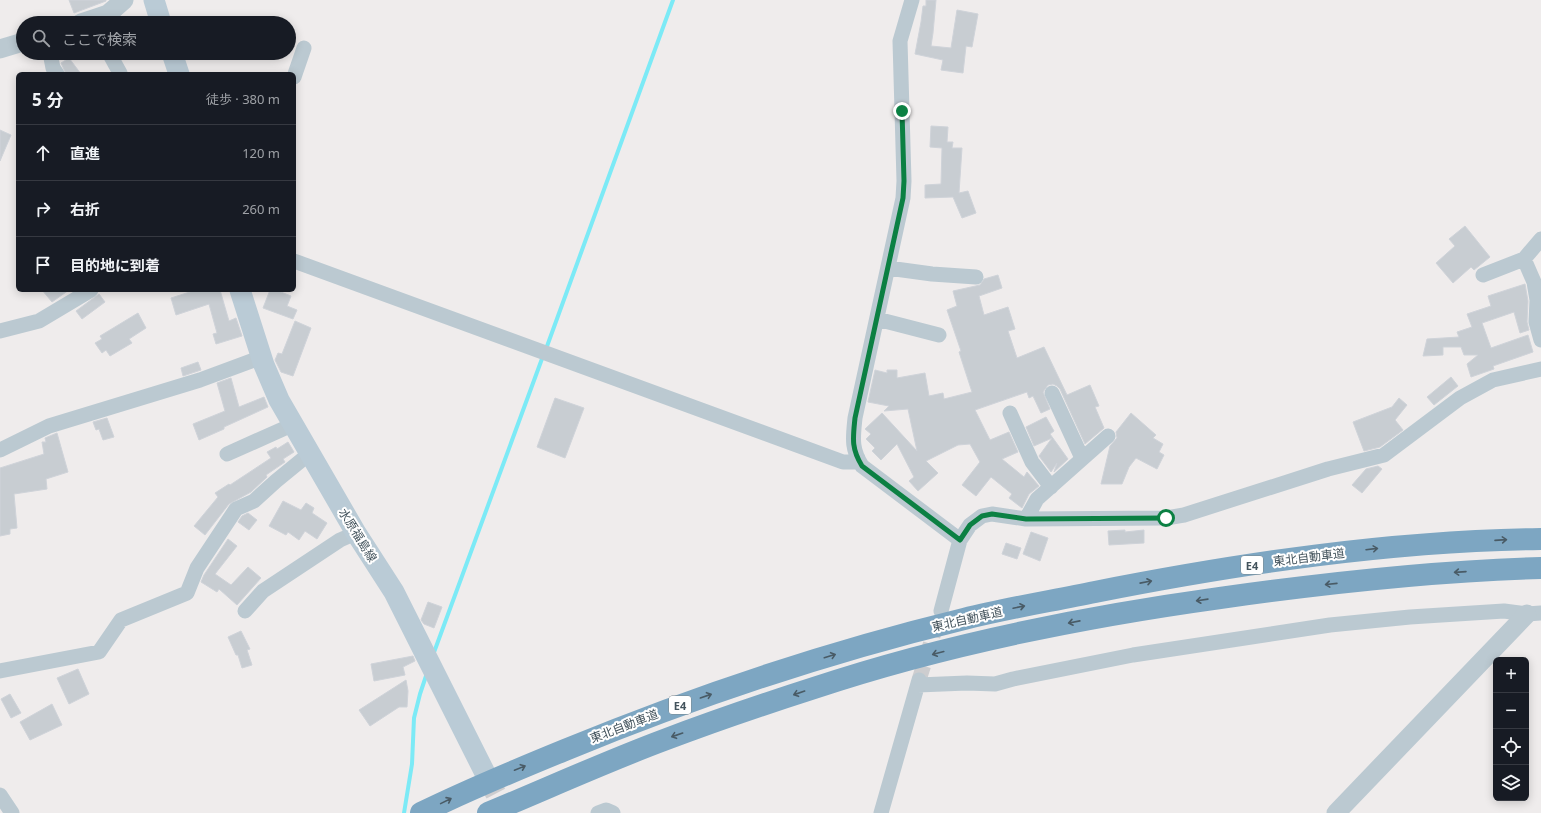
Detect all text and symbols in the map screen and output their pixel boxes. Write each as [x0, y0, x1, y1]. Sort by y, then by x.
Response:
search box [16, 16, 296, 60]
icon: search [30, 27, 52, 49]
text: ここで検索 [62, 29, 137, 49]
text: 5 分 [32, 88, 63, 111]
text: 徒歩 · 380 m [206, 90, 280, 108]
route end [893, 102, 911, 120]
icon: ahead [32, 142, 54, 164]
text: 直進 [70, 143, 100, 163]
text: 120 m [242, 144, 280, 162]
icon: right [32, 198, 54, 220]
text: 右折 [70, 199, 100, 219]
text: 260 m [242, 200, 280, 218]
icon: arrive [32, 254, 54, 276]
text: 目的地に到着 [70, 255, 160, 275]
street label: 水原福島線 [335, 505, 381, 565]
route start [1157, 509, 1175, 527]
one-way arrow [1494, 537, 1507, 544]
street label: 東北自動車道 [1272, 544, 1346, 570]
one-way arrow [1365, 546, 1378, 553]
road number: E4 [1241, 556, 1263, 574]
one-way arrow [1454, 569, 1467, 576]
one-way arrow [1139, 578, 1152, 586]
one-way arrow [1325, 580, 1338, 588]
one-way arrow [1196, 596, 1209, 604]
street label: 東北自動車道 [930, 603, 1004, 635]
one-way arrow [1012, 603, 1025, 611]
one-way arrow [1067, 618, 1080, 626]
one-way arrow [932, 649, 945, 657]
one-way arrow [823, 652, 836, 659]
map controls [1493, 657, 1529, 801]
button: + [1493, 657, 1529, 693]
one-way arrow [794, 689, 806, 697]
one-way arrow [700, 692, 713, 699]
button: − [1493, 693, 1529, 729]
road number: E4 [669, 696, 691, 714]
street label: 東北自動車道 [587, 705, 661, 747]
button: locate [1493, 729, 1529, 765]
one-way arrow [671, 732, 683, 740]
one-way arrow [513, 764, 525, 772]
button: layers [1493, 765, 1529, 801]
one-way arrow [440, 797, 452, 804]

